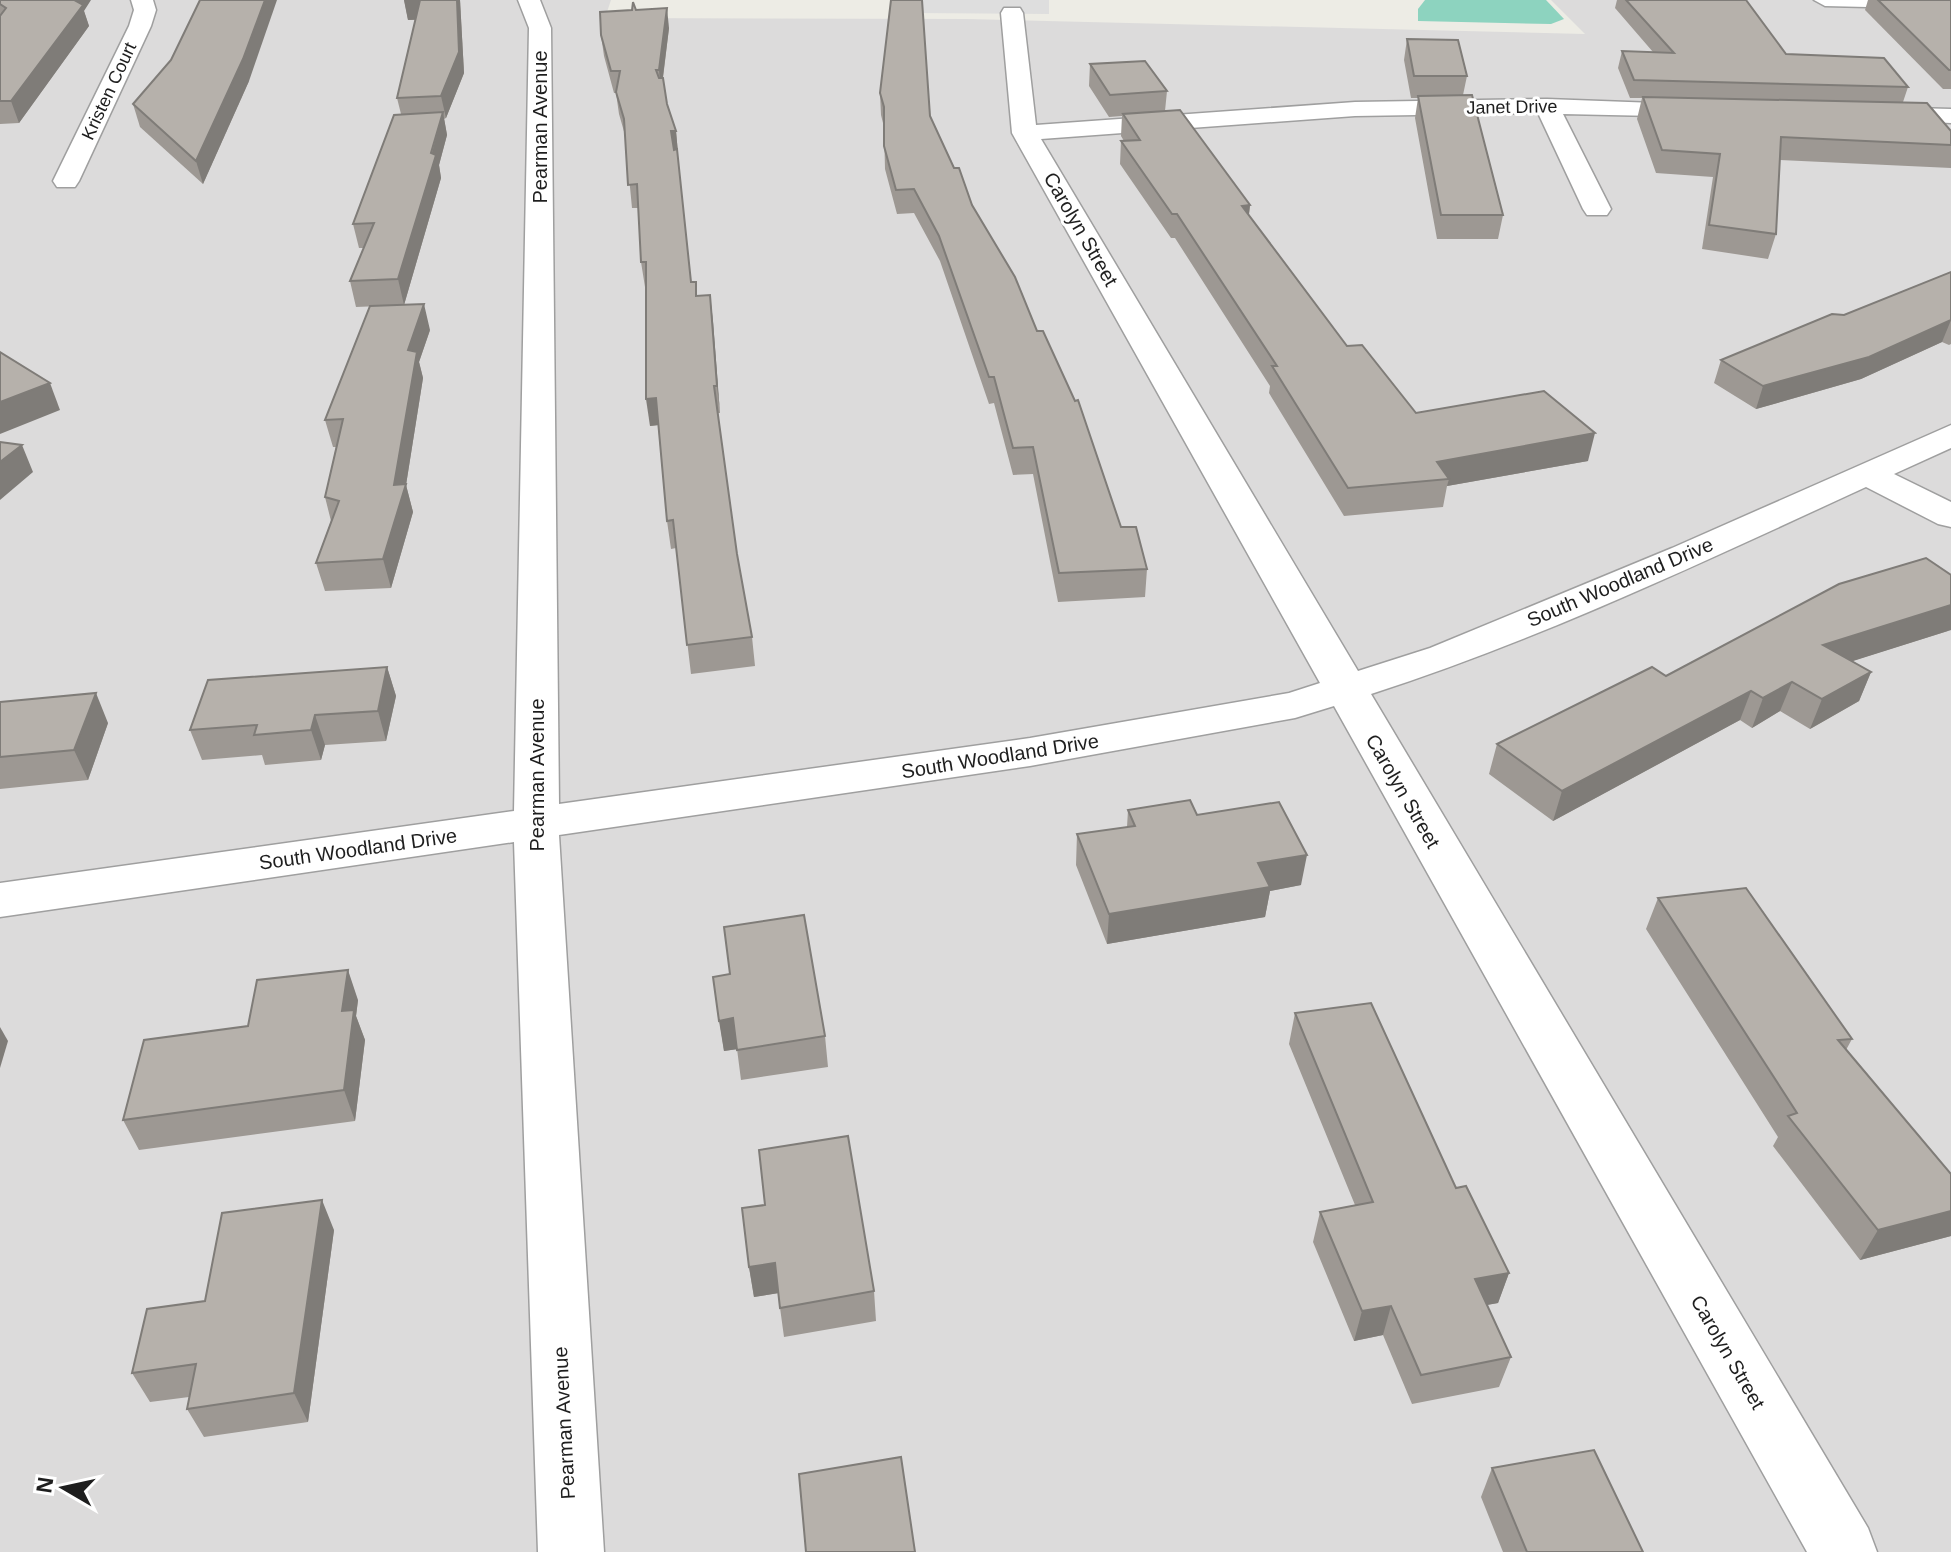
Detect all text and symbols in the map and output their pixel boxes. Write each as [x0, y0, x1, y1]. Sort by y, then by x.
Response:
street label: Kristen Court [78, 39, 140, 143]
street label: Pearman Avenue [529, 50, 551, 204]
street label: Janet Drive [1466, 96, 1558, 118]
street label: Carolyn Street [1040, 168, 1123, 290]
street label: South Woodland Drive [1524, 533, 1716, 631]
street label: Pearman Avenue [526, 698, 548, 852]
street label: South Woodland Drive [900, 730, 1100, 782]
street label: Carolyn Street [1362, 730, 1445, 852]
street label: South Woodland Drive [258, 824, 458, 874]
street label: Carolyn Street [1687, 1291, 1770, 1413]
street label: Pearman Avenue [549, 1346, 579, 1500]
north arrow [24, 1448, 104, 1528]
text: N [31, 1475, 58, 1495]

